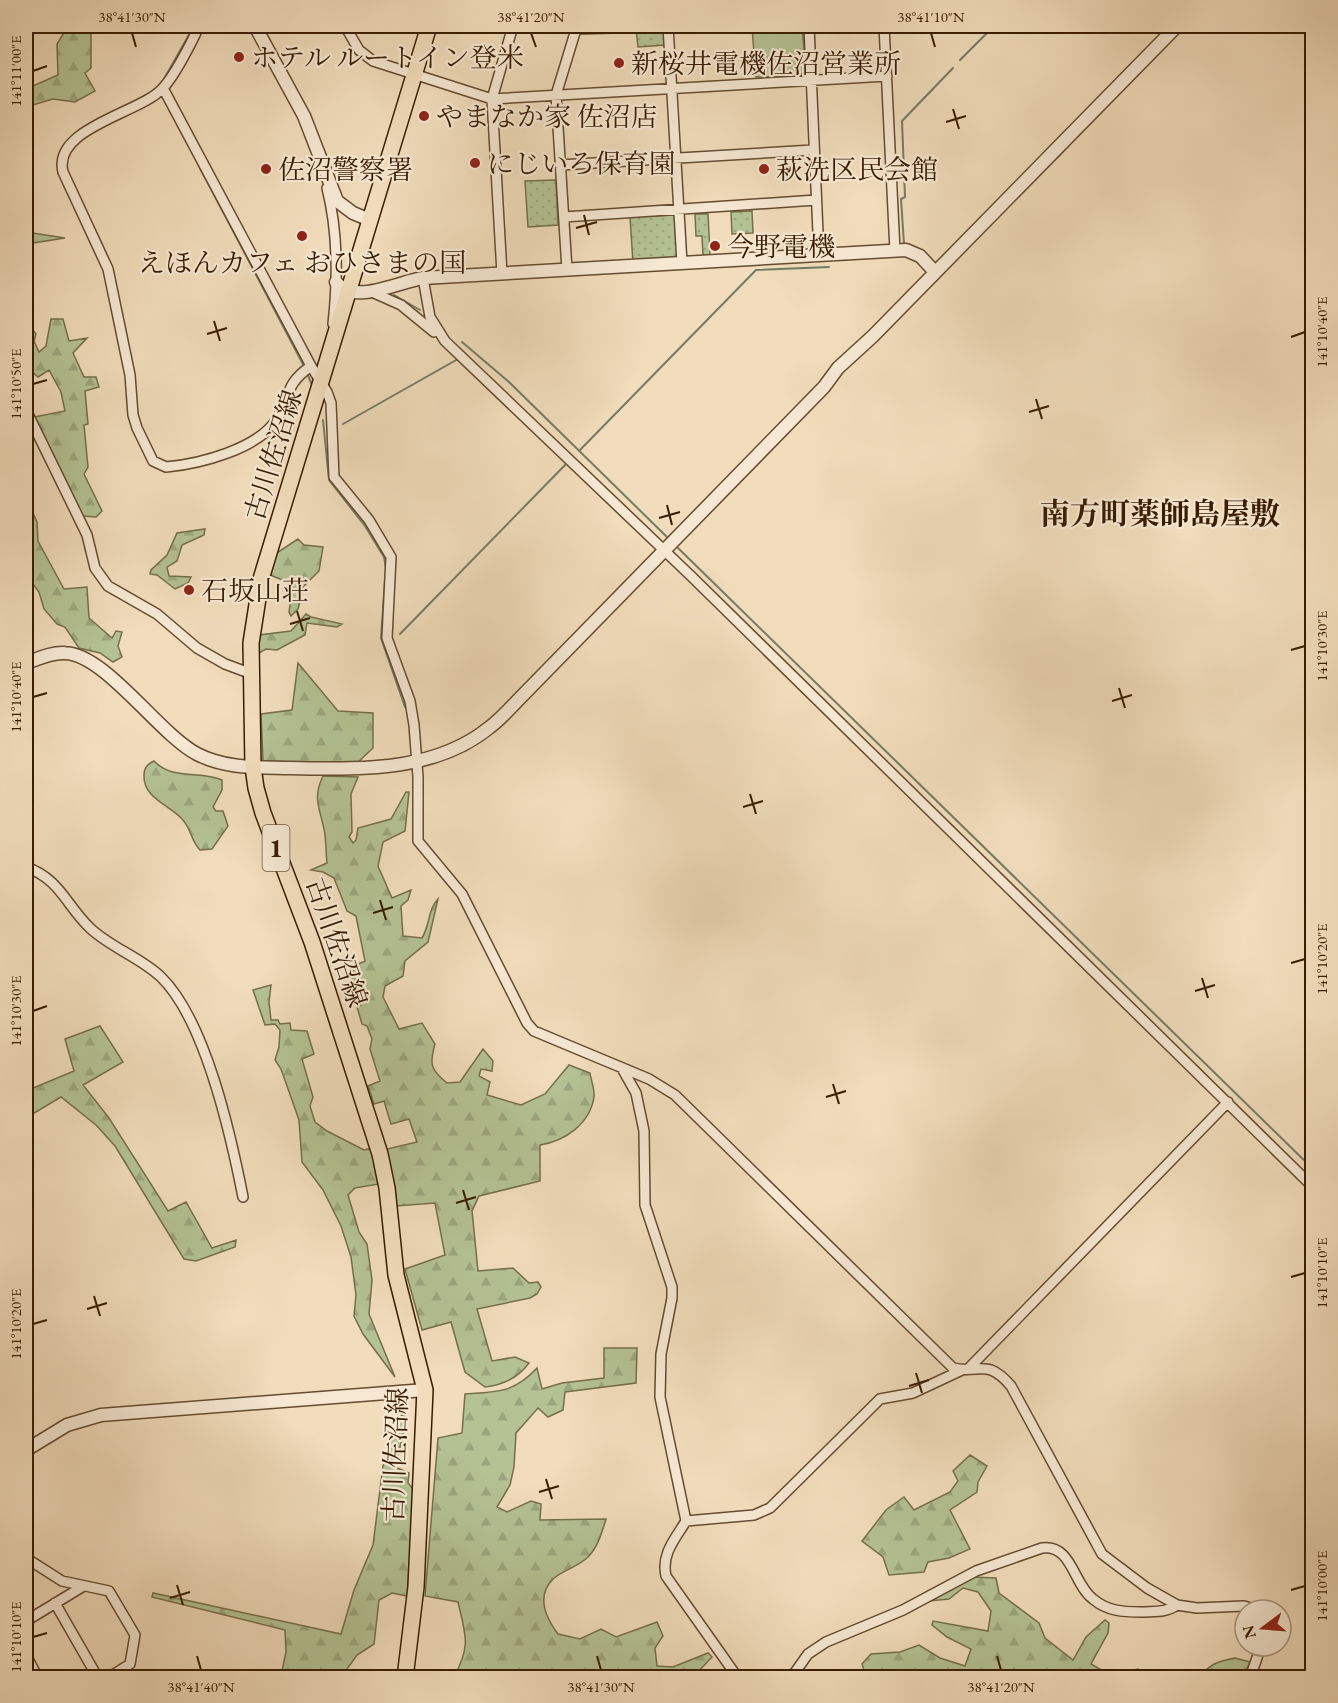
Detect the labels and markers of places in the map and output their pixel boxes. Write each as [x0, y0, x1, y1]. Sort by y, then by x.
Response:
place label: ホテル ルートイン登米 [251, 40, 524, 75]
place label: 新桜井電機佐沼営業所 [631, 46, 901, 81]
marker: ホテル ルートイン登米 [232, 50, 246, 64]
marker: 新桜井電機佐沼営業所 [612, 56, 626, 70]
place label: やまなか家 佐沼店 [436, 99, 657, 134]
marker: やまなか家 佐沼店 [417, 109, 431, 123]
place label: にじいろ保育園 [487, 146, 676, 181]
place label: 佐沼警察署 [278, 152, 413, 187]
place label: 萩洗区民会館 [776, 152, 938, 187]
marker: にじいろ保育園 [468, 156, 482, 170]
marker: 佐沼警察署 [259, 162, 273, 176]
marker: 萩洗区民会館 [757, 162, 771, 176]
marker: えほんカフェ おひさまの国 [295, 229, 309, 243]
place label: 今野電機 [727, 229, 835, 264]
marker: 今野電機 [708, 239, 722, 253]
place label: えほんカフェ おひさまの国 [138, 245, 466, 280]
place label: 石坂山荘 [201, 573, 309, 608]
marker: 石坂山荘 [182, 583, 196, 597]

